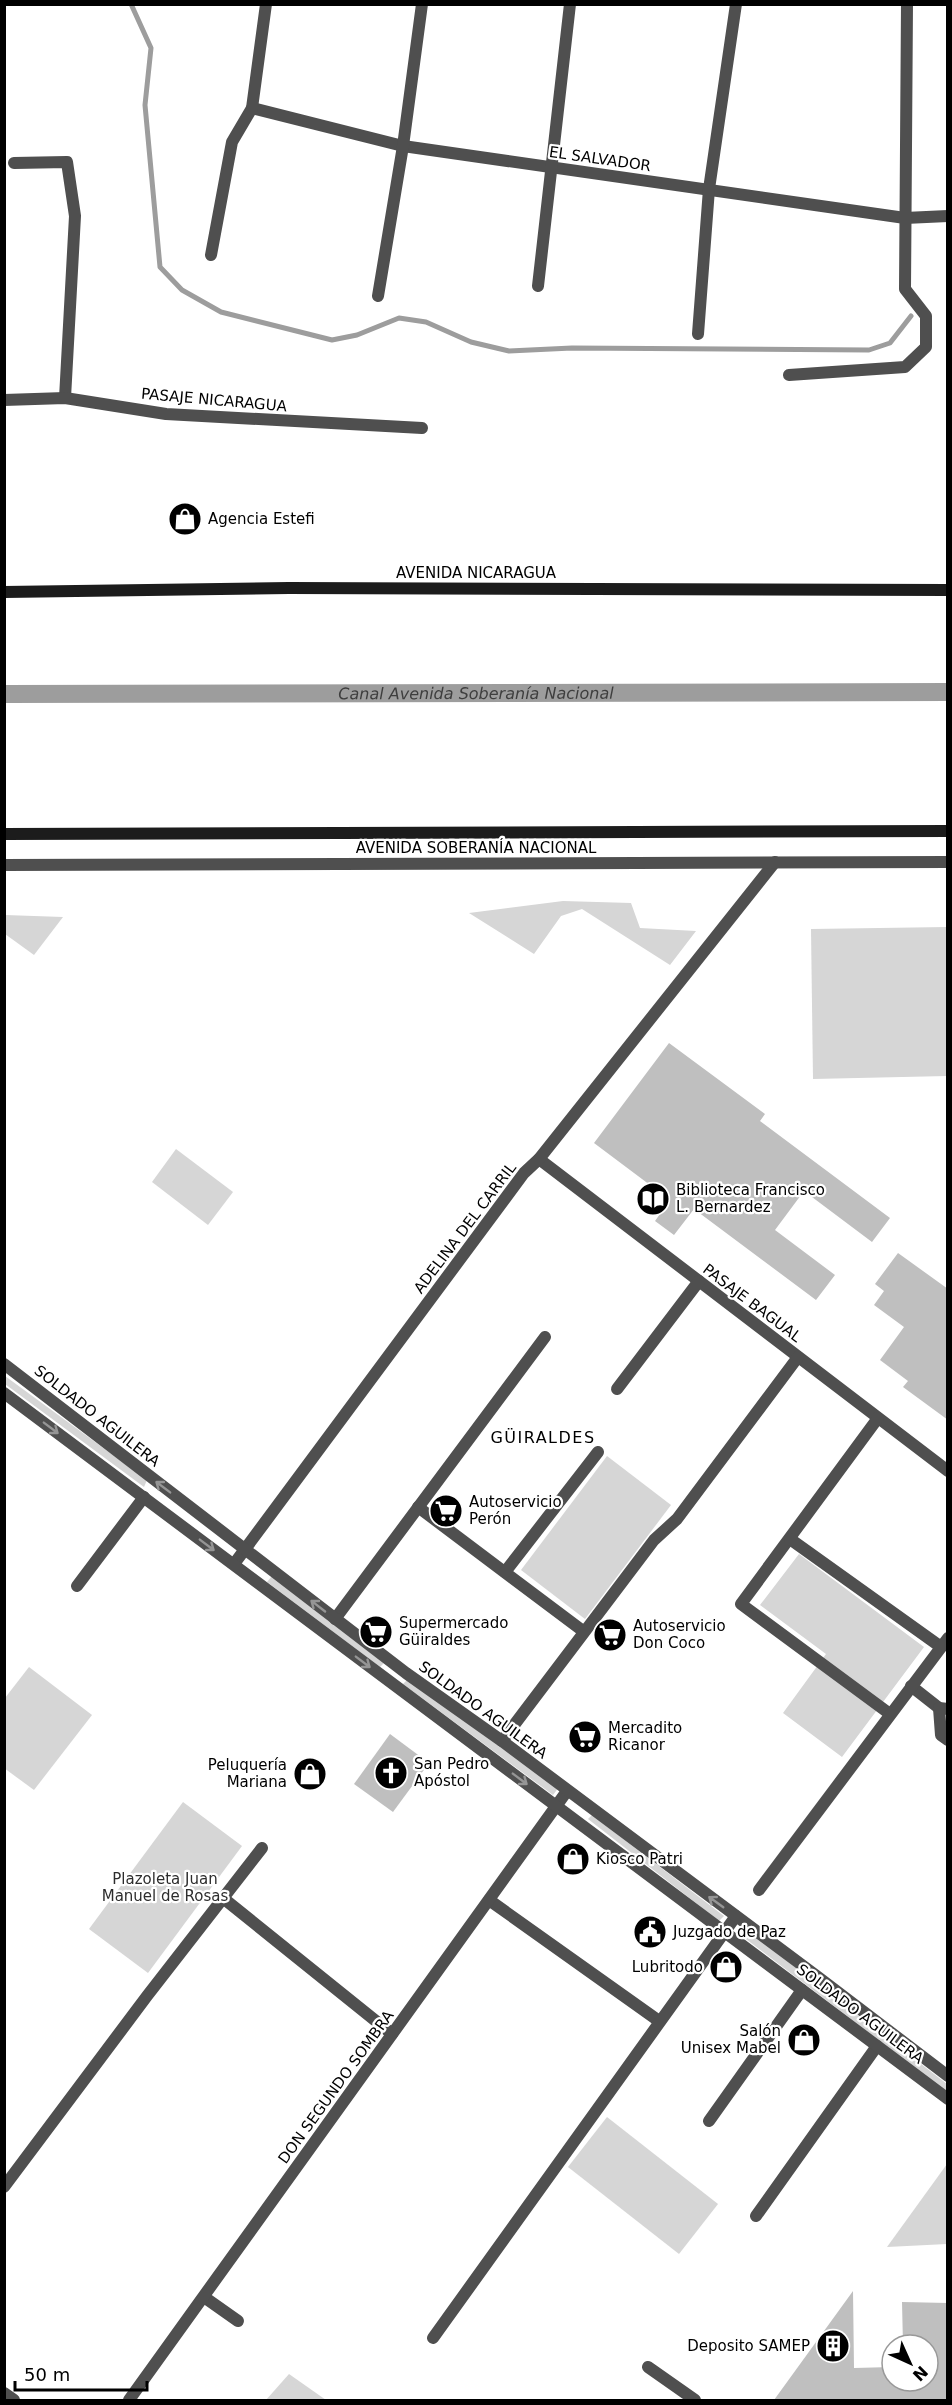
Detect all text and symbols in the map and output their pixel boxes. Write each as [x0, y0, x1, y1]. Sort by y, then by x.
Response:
street label: EL SALVADOR [548, 143, 652, 175]
street label: PASAJE NICARAGUA [140, 385, 288, 415]
shop icon: Agencia Estefi [167, 501, 203, 537]
place label: Agencia Estefi [208, 510, 315, 528]
street label: AVENIDA NICARAGUA [396, 564, 557, 582]
water label: Canal Avenida Soberanía Nacional [338, 684, 614, 703]
street label: AVENIDA SOBERANÍA NACIONAL [356, 838, 597, 857]
street label: ADELINA DEL CARRIL [410, 1159, 520, 1297]
library icon: Biblioteca Francisco L. Bernardez [635, 1181, 671, 1217]
place label: Biblioteca Francisco L. Bernardez [676, 1181, 825, 1216]
street label: PASAJE BAGUAL [699, 1260, 805, 1346]
street label: SOLDADO AGUILERA [31, 1361, 164, 1471]
one-way arrow [43, 1422, 59, 1434]
district label: GÜIRALDES [490, 1428, 596, 1447]
one-way arrow [156, 1481, 172, 1493]
supermarket icon: Autoservicio Perón [428, 1493, 464, 1529]
place label: Autoservicio Perón [469, 1493, 562, 1528]
one-way arrow [199, 1538, 215, 1551]
one-way arrow [310, 1600, 326, 1613]
supermarket icon: Supermercado Güiraldes [358, 1614, 394, 1650]
place label: Supermercado Güiraldes [399, 1614, 509, 1649]
supermarket icon: Autoservicio Don Coco [592, 1617, 628, 1653]
place label: Autoservicio Don Coco [633, 1617, 726, 1652]
one-way arrow [355, 1655, 371, 1668]
street label: SOLDADO AGUILERA [415, 1657, 551, 1763]
supermarket icon: Mercadito Ricanor [567, 1719, 603, 1755]
place label: Mercadito Ricanor [608, 1719, 682, 1754]
church icon: San Pedro Apóstol [373, 1755, 409, 1791]
place label: San Pedro Apóstol [414, 1755, 489, 1790]
place label: Peluquería Mariana [208, 1756, 287, 1791]
shop icon: Peluquería Mariana [292, 1756, 328, 1792]
one-way arrow [511, 1772, 527, 1785]
shop icon: Kiosco Patri [555, 1841, 591, 1877]
place label: Kiosco Patri [596, 1850, 683, 1868]
park label: Plazoleta Juan Manuel de Rosas [102, 1870, 228, 1905]
one-way arrow [709, 1896, 725, 1908]
public building icon: Juzgado de Paz [632, 1914, 668, 1950]
place label: Juzgado de Paz [672, 1923, 786, 1941]
shop icon: Lubritodo [708, 1949, 744, 1985]
place label: Lubritodo [632, 1958, 703, 1976]
street label: SOLDADO AGUILERA [793, 1960, 928, 2068]
street label: DON SEGUNDO SOMBRA [274, 2006, 398, 2167]
place label: Salón Unisex Mabel [681, 2022, 781, 2057]
shop icon: Salón Unisex Mabel [786, 2022, 822, 2058]
building icon: Deposito SAMEP [815, 2328, 851, 2364]
north arrow [880, 2333, 940, 2393]
place label: Deposito SAMEP [687, 2337, 810, 2355]
scale bar [15, 2354, 147, 2392]
text: N [909, 2362, 932, 2385]
text: 50 m [24, 2364, 70, 2385]

